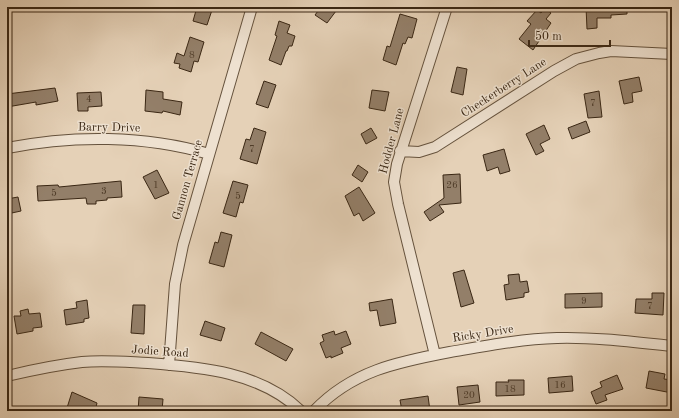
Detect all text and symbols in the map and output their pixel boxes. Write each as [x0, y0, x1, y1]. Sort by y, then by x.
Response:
scale bar [529, 22, 610, 48]
text: 50 m [535, 30, 562, 43]
house number: 8 [189, 50, 195, 60]
street label: Checkerberry Lane [459, 56, 549, 120]
house number: 4 [86, 94, 92, 104]
house number: 7 [590, 98, 596, 108]
street label: Hodder Lane [377, 106, 407, 175]
street label: Barry Drive [78, 121, 141, 135]
street label: Gannon Terrace [171, 138, 205, 222]
house number: 7 [249, 144, 255, 154]
house number: 1 [153, 180, 159, 190]
house number: 26 [446, 180, 458, 190]
house number: 3 [101, 186, 107, 196]
house number: 5 [51, 188, 57, 198]
house number: 5 [235, 191, 241, 201]
house number: 9 [581, 296, 587, 306]
house number: 7 [647, 301, 653, 311]
street label: Ricky Drive [452, 323, 515, 345]
street label: Jodie Road [131, 344, 189, 360]
house number: 16 [554, 380, 566, 390]
house number: 18 [504, 384, 516, 394]
house number: 20 [463, 390, 475, 400]

